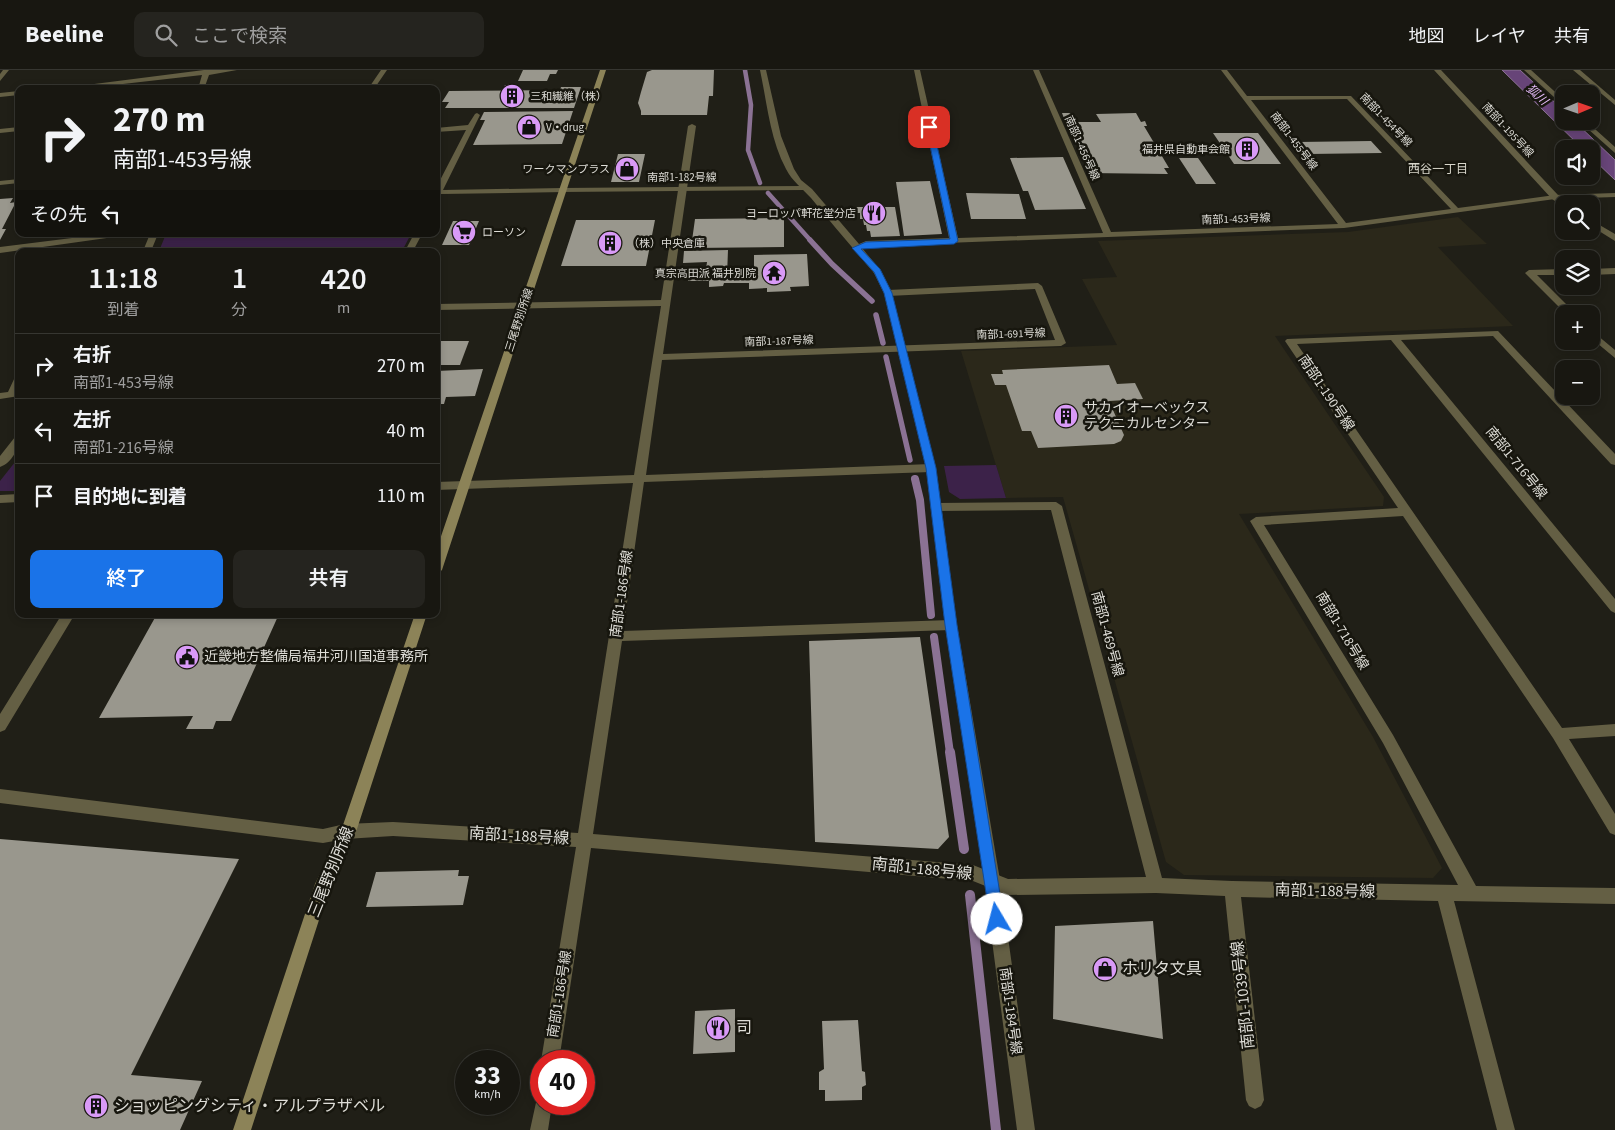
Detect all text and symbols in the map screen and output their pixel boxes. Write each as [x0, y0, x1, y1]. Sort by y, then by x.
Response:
search box [134, 12, 484, 57]
text: Beeline [25, 17, 104, 52]
icon: search [152, 21, 180, 49]
text: ここで検索 [192, 23, 287, 50]
text: 地図 [1409, 24, 1445, 49]
text: レイヤ [1473, 24, 1526, 49]
text: 共有 [1554, 24, 1590, 49]
water label: 狐川 [1522, 81, 1553, 111]
building icon: 三和繊維（株） [499, 83, 525, 109]
north arrow [1555, 85, 1600, 130]
map controls [1555, 85, 1600, 405]
place label: 三和繊維（株） [530, 89, 607, 104]
street label: 南部1-454号線 [1357, 90, 1415, 150]
text: 270 m [113, 95, 205, 145]
street label: 南部1-195号線 [1479, 100, 1537, 160]
icon: right [30, 105, 95, 170]
pin [908, 106, 950, 148]
street label: 南部1-455号線 [1267, 109, 1321, 173]
icon: arrive [915, 113, 943, 141]
street label: 南部1-456号線 [1061, 113, 1103, 183]
shop icon: V・drug [516, 114, 542, 140]
place label: V・drug [546, 120, 585, 135]
building icon: 福井県自動車会館 [1234, 136, 1260, 162]
button: sound [1555, 140, 1600, 185]
place label: 福井県自動車会館 [1142, 142, 1230, 157]
text: 南部1-453号線 [113, 144, 252, 176]
shop icon: ワークマンプラス [614, 156, 640, 182]
district label: 西谷一丁目 [1408, 161, 1468, 178]
place label: ワークマンプラス [523, 162, 610, 177]
street label: 南部1-182号線 [647, 170, 717, 185]
button: search [1555, 195, 1600, 240]
icon: left [97, 200, 125, 228]
restaurant icon: ヨーロッパ軒花堂分店 [861, 200, 887, 226]
text: その先 [30, 202, 87, 229]
place label: ヨーロッパ軒花堂分店 [746, 206, 856, 221]
street label: 南部1-453号線 [1201, 210, 1271, 228]
supermarket icon: ローソン [451, 219, 477, 245]
place label: ローソン [482, 225, 526, 240]
building icon: （株）中央倉庫 [597, 230, 623, 256]
place label: （株）中央倉庫 [628, 236, 705, 251]
button: layers [1555, 250, 1600, 295]
text: 11:18 [88, 257, 158, 300]
text: 1 [232, 257, 247, 300]
text: 420 [321, 258, 367, 301]
temple icon: 真宗高田派 福井別院 [761, 260, 787, 286]
place label: 真宗高田派 福井別院 [655, 266, 756, 281]
street label: 三尾野別所線 [502, 286, 536, 354]
text: m [337, 297, 350, 319]
text: 到着 [107, 299, 139, 321]
text: 分 [231, 299, 247, 321]
button: + [1555, 305, 1600, 350]
street label: 南部1-691号線 [976, 325, 1046, 343]
street label: 南部1-187号線 [744, 332, 814, 350]
text: 右折 [73, 342, 111, 369]
street label: 南部1-190号線 [1293, 351, 1359, 435]
icon: right [30, 352, 58, 380]
text: 270 m [377, 353, 425, 380]
button: − [1555, 360, 1600, 405]
text: 南部1-453号線 [73, 372, 174, 394]
place label: サカイオーベックス テクニカルセンター [1084, 398, 1210, 434]
building icon: サカイオーベックス テクニカルセンター [1053, 403, 1079, 429]
text: 左折 [73, 407, 111, 434]
icon: left [30, 417, 58, 445]
text: 40 m [387, 418, 425, 445]
street label: 南部1-716号線 [1480, 422, 1552, 504]
text: 南部1-216号線 [73, 437, 174, 459]
icon: arrive [30, 482, 58, 510]
text: 110 m [377, 483, 425, 510]
text: 目的地に到着 [73, 484, 187, 511]
street label: 南部1-186号線 [606, 549, 638, 639]
button: 終了 [30, 550, 223, 608]
button: 共有 [233, 550, 425, 608]
street label: 南部1-718号線 [1311, 588, 1373, 674]
street label: 南部1-469号線 [1086, 589, 1128, 679]
public building icon: 近畿地方整備局福井河川国道事務所 [174, 644, 200, 670]
place label: 近畿地方整備局福井河川国道事務所 [204, 647, 428, 667]
street label: 南部1-188号線 [468, 822, 570, 850]
street label: 三尾野別所線 [303, 823, 359, 921]
street label: 南部1-188号線 [871, 853, 973, 885]
street label: 南部1-188号線 [1274, 879, 1376, 903]
position arrow [970, 892, 1022, 944]
street label: 南部1-1039号線 [1226, 940, 1260, 1050]
street label: 南部1-186号線 [543, 949, 577, 1039]
shop icon: ホリタ文具 [1092, 956, 1118, 982]
place label: ホリタ文具 [1122, 958, 1202, 980]
street label: 南部1-184号線 [994, 966, 1026, 1056]
restaurant icon: 司 [705, 1015, 731, 1041]
place label: 司 [736, 1017, 752, 1039]
speed limit sign: 40 [530, 1050, 595, 1115]
text: 33 [474, 1058, 501, 1094]
text: km/h [474, 1086, 501, 1103]
building icon: ショッピングシティ・アルプラザベル [83, 1093, 109, 1119]
place label: ショッピングシティ・アルプラザベル [114, 1095, 385, 1117]

